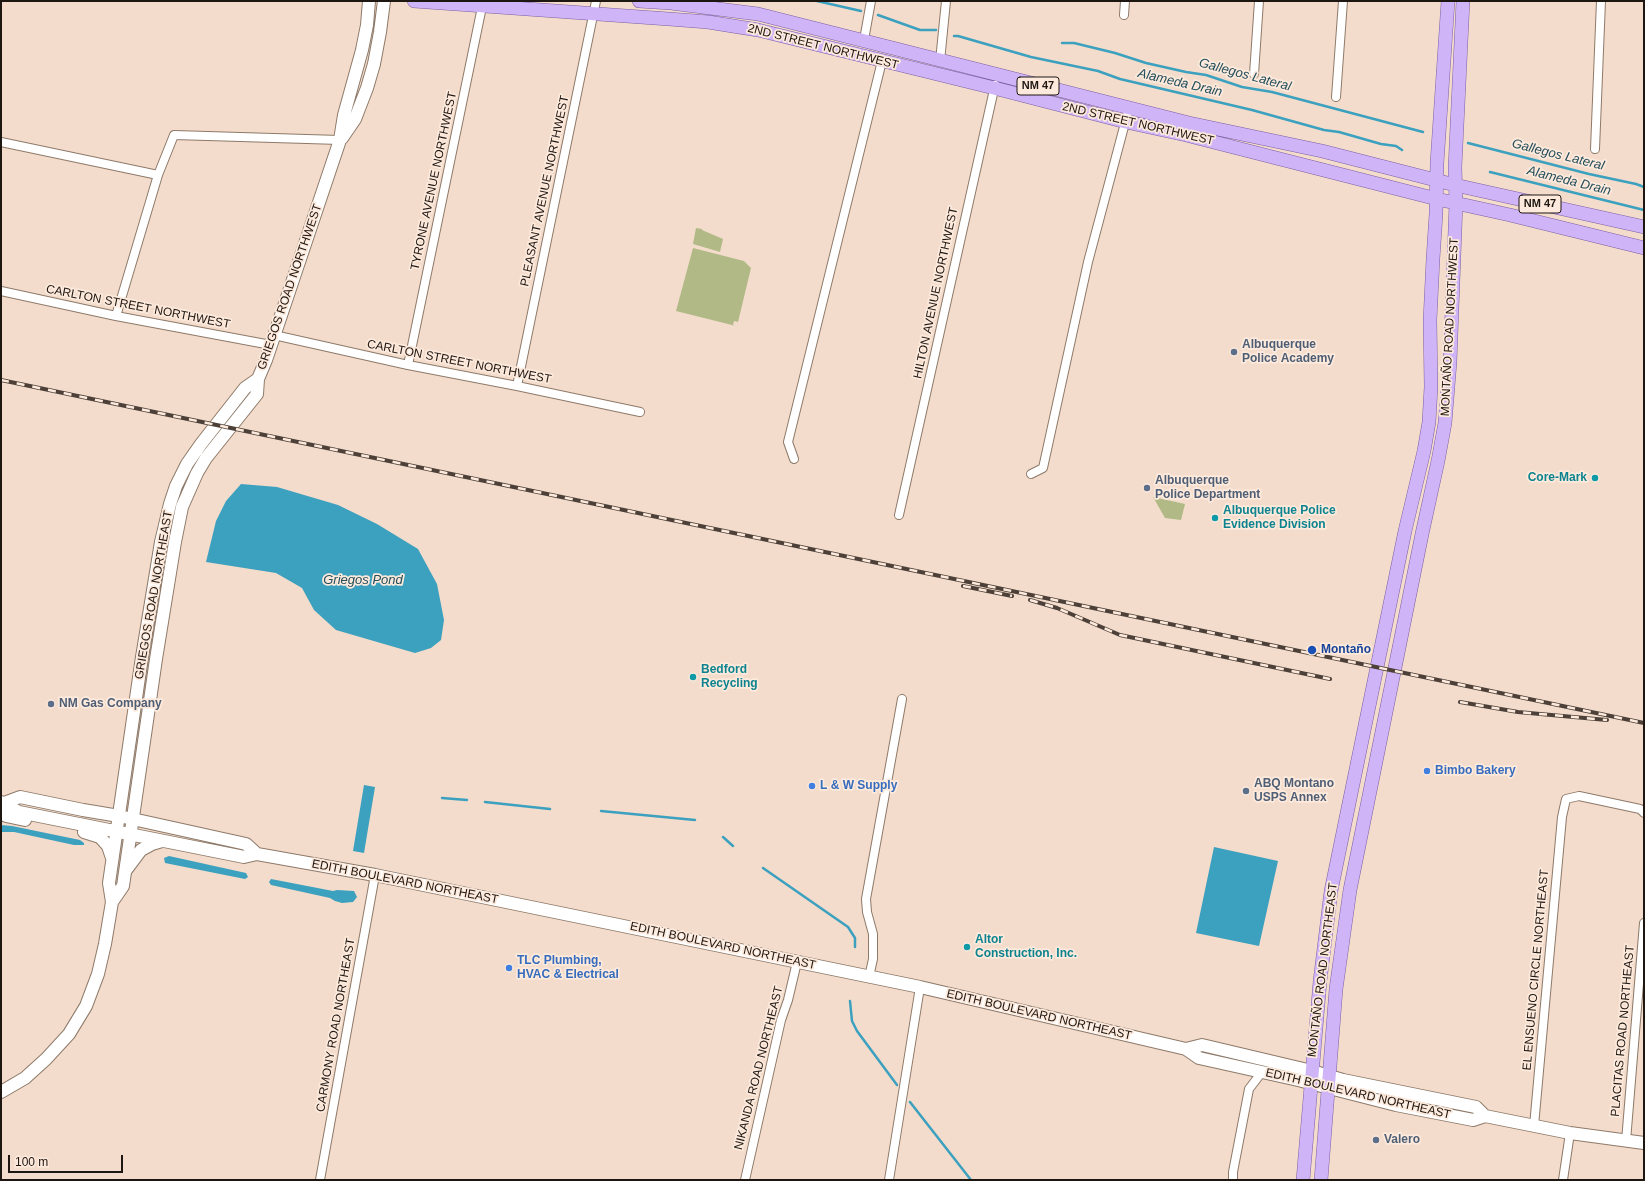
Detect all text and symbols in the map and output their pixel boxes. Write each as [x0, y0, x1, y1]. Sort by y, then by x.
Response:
street label: 2ND STREET NORTHWEST [746, 21, 900, 73]
water label: Gallegos Lateral [1197, 55, 1293, 95]
water label: Alameda Drain [1136, 66, 1224, 100]
road number: NM 47 [1017, 77, 1059, 95]
street label: TYRONE AVENUE NORTHWEST [408, 90, 460, 272]
street label: PLEASANT AVENUE NORTHWEST [518, 94, 572, 288]
street label: 2ND STREET NORTHWEST [1061, 100, 1215, 148]
water label: Gallegos Lateral [1510, 136, 1606, 174]
water label: Alameda Drain [1525, 163, 1613, 199]
road number: NM 47 [1519, 195, 1561, 213]
street label: GRIEGOS ROAD NORTHWEST [255, 202, 325, 372]
street label: HILTON AVENUE NORTHWEST [911, 206, 961, 380]
street label: MONTAÑO ROAD NORTHWEST [1438, 237, 1462, 417]
street label: CARLTON STREET NORTHWEST [45, 282, 231, 332]
street label: CARLTON STREET NORTHWEST [366, 337, 552, 387]
place label: Albuquerque Police Academy [1242, 338, 1334, 366]
marker: Albuquerque Police Academy [1229, 347, 1239, 357]
place label: Core-Mark [1528, 471, 1587, 485]
marker: Core-Mark [1590, 473, 1600, 483]
place label: Albuquerque Police Department [1155, 474, 1260, 502]
marker: Albuquerque Police Department [1142, 483, 1152, 493]
place label: Albuquerque Police Evidence Division [1223, 504, 1336, 532]
street label: GRIEGOS ROAD NORTHEAST [132, 509, 176, 681]
marker: Albuquerque Police Evidence Division [1210, 513, 1220, 523]
water label: Griegos Pond [323, 572, 403, 588]
place label: Montaño [1321, 643, 1371, 657]
marker: Montaño [1306, 644, 1318, 656]
place label: Bedford Recycling [701, 663, 758, 691]
marker: Bedford Recycling [688, 672, 698, 682]
place label: NM Gas Company [59, 697, 162, 711]
marker: NM Gas Company [46, 699, 56, 709]
place label: Bimbo Bakery [1435, 764, 1516, 778]
marker: Bimbo Bakery [1422, 766, 1432, 776]
place label: ABQ Montano USPS Annex [1254, 777, 1334, 805]
place label: L & W Supply [820, 779, 897, 793]
marker: L & W Supply [807, 781, 817, 791]
marker: ABQ Montano USPS Annex [1241, 786, 1251, 796]
street label: EDITH BOULEVARD NORTHEAST [311, 857, 499, 907]
street label: EL ENSUENO CIRCLE NORTHEAST [1520, 869, 1552, 1071]
street label: MONTAÑO ROAD NORTHEAST [1305, 882, 1341, 1058]
street label: EDITH BOULEVARD NORTHEAST [629, 919, 817, 973]
place label: Altor Construction, Inc. [975, 933, 1077, 961]
street label: CARMONY ROAD NORTHEAST [314, 937, 358, 1113]
marker: Altor Construction, Inc. [962, 942, 972, 952]
street label: PLACITAS ROAD NORTHEAST [1608, 945, 1638, 1117]
place label: TLC Plumbing, HVAC & Electrical [517, 954, 619, 982]
marker: TLC Plumbing, HVAC & Electrical [504, 963, 514, 973]
street label: NIKANDA ROAD NORTHEAST [732, 985, 786, 1151]
street label: EDITH BOULEVARD NORTHEAST [945, 987, 1133, 1043]
street label: EDITH BOULEVARD NORTHEAST [1264, 1066, 1452, 1122]
place label: Valero [1384, 1133, 1420, 1147]
marker: Valero [1371, 1135, 1381, 1145]
scale bar [10, 1147, 125, 1173]
text: 100 m [15, 1155, 48, 1169]

